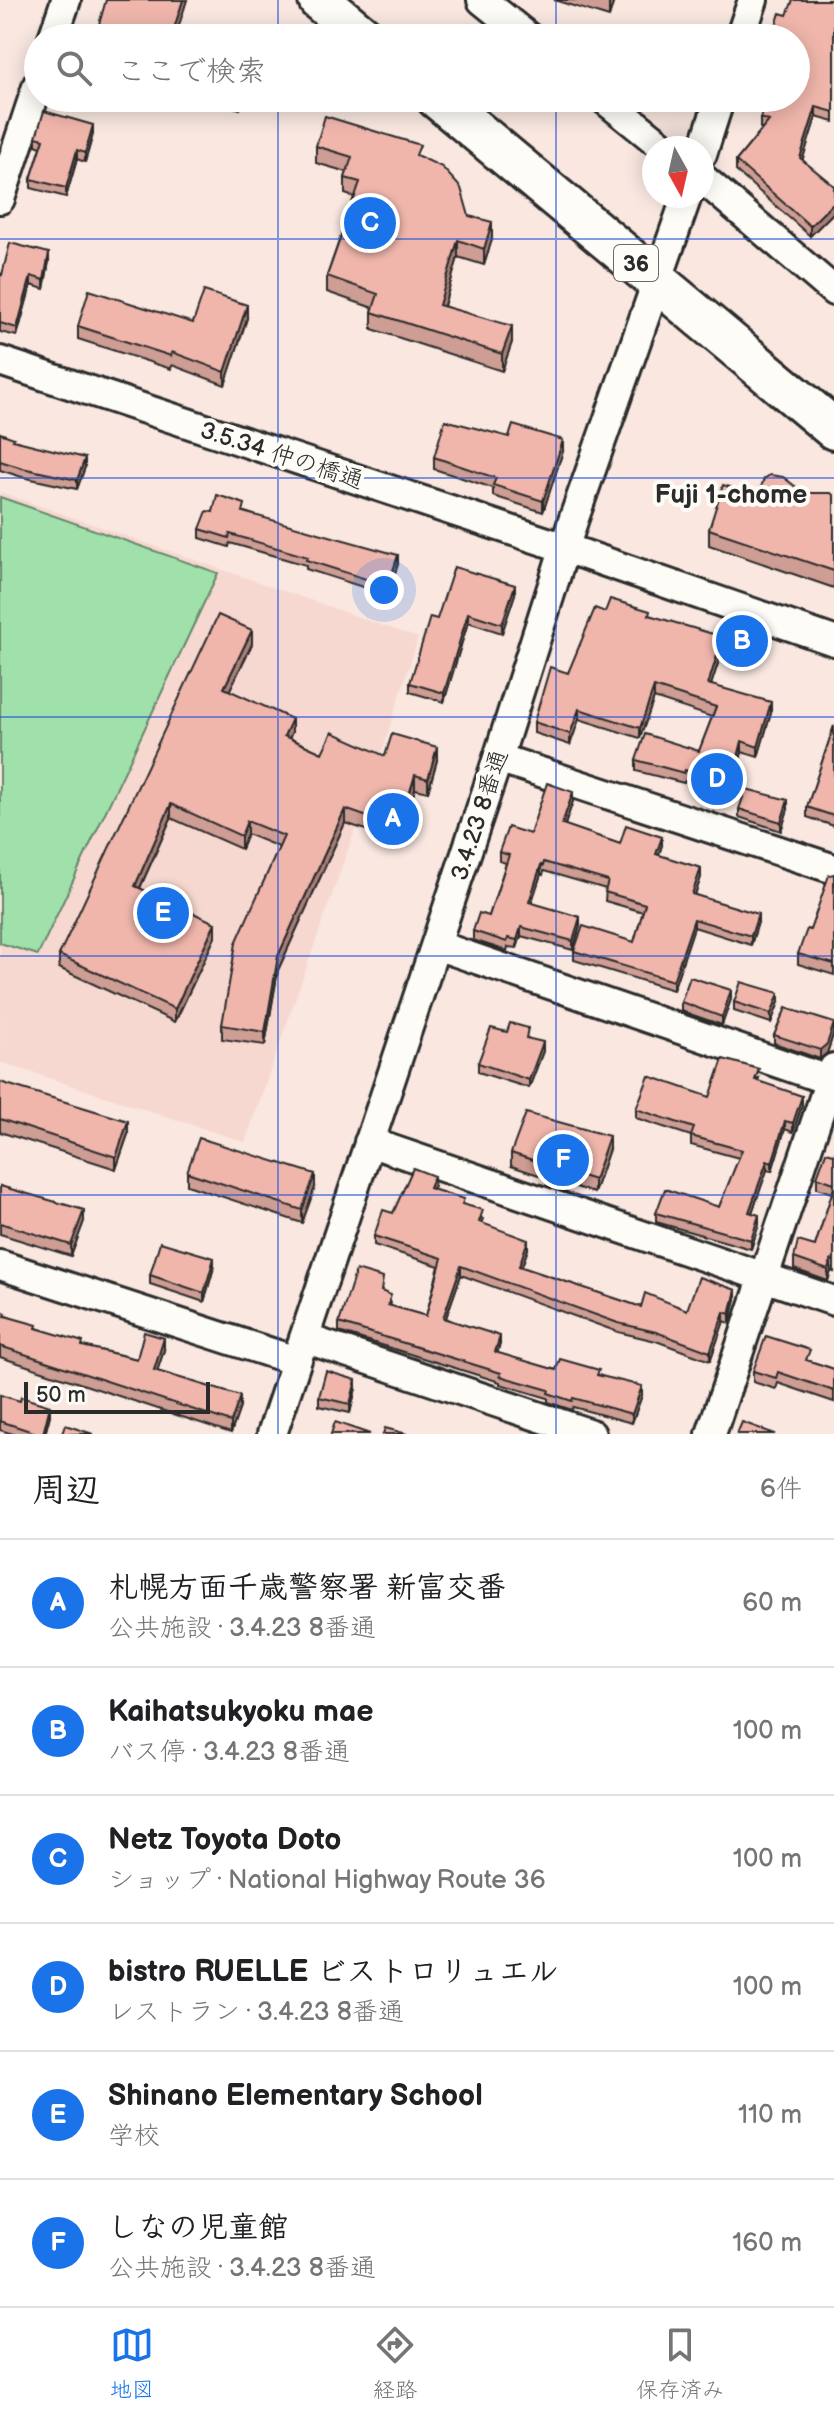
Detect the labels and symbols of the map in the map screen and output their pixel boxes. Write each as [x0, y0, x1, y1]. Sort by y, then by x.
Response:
north arrow [642, 136, 714, 208]
pin: C [344, 193, 396, 253]
road number: 36 [614, 245, 658, 281]
street label: 3.5.34 仲の橋通 [197, 415, 367, 495]
district label: Fuji 1-chome [655, 480, 807, 511]
your location [364, 570, 404, 610]
pin: B [716, 611, 768, 671]
street label: 3.4.23 8番通 [445, 746, 514, 884]
pin: D [691, 749, 743, 809]
pin: A [367, 789, 419, 849]
pin: E [137, 883, 189, 943]
pin: F [537, 1130, 589, 1190]
scale bar [24, 1378, 210, 1414]

